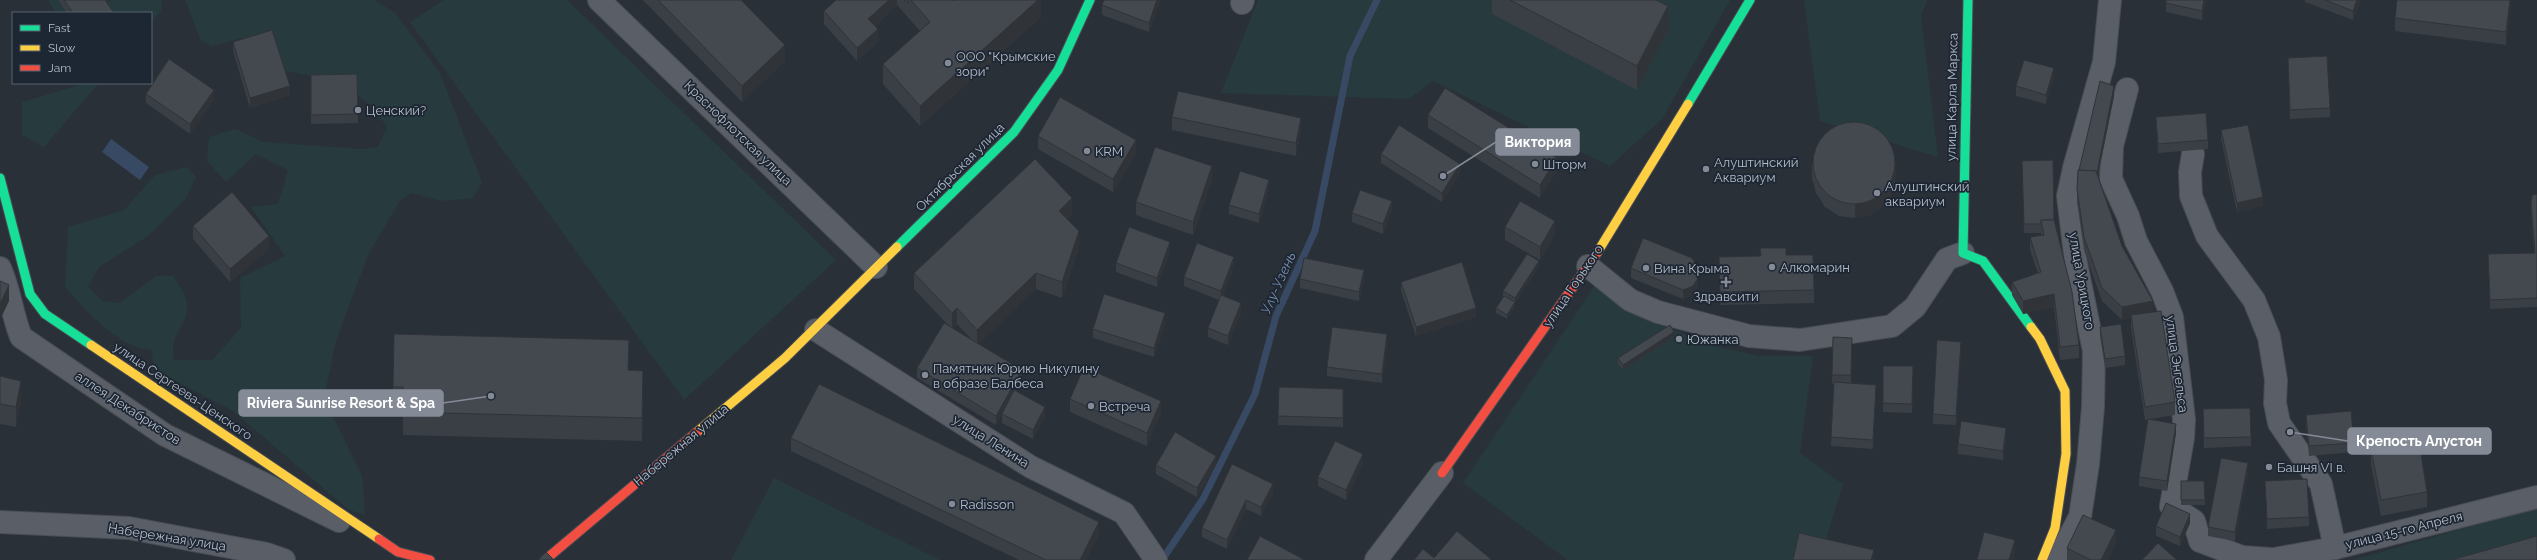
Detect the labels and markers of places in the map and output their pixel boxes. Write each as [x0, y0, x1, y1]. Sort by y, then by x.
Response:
place label: ООО "Крымские зори" [956, 49, 1056, 79]
marker: ООО "Крымские зори" [943, 58, 953, 68]
place label: Ценский? [366, 103, 426, 118]
marker: Ценский? [353, 105, 363, 115]
callout: Виктория [1496, 129, 1579, 155]
place label: KRM [1095, 144, 1123, 159]
marker: KRM [1082, 146, 1092, 156]
place label: Алуштинский Аквариум [1714, 155, 1798, 185]
place label: Шторм [1543, 157, 1586, 172]
marker: Шторм [1530, 159, 1540, 169]
marker: Алуштинский Аквариум [1701, 164, 1711, 174]
place label: Алуштинский аквариум [1885, 179, 1969, 209]
marker: Алуштинский аквариум [1872, 188, 1882, 198]
place label: Алкомарин [1780, 260, 1850, 275]
place label: Вина Крыма [1654, 261, 1730, 276]
marker: Алкомарин [1767, 262, 1777, 272]
marker: Вина Крыма [1641, 263, 1651, 273]
marker: Здравсити [1721, 277, 1731, 287]
place label: Здравсити [1693, 289, 1759, 304]
place label: Южанка [1687, 332, 1738, 347]
marker: Южанка [1674, 334, 1684, 344]
place label: Памятник Юрию Никулину в образе Балбеса [933, 361, 1099, 391]
marker: Памятник Юрию Никулину в образе Балбеса [920, 370, 930, 380]
callout: Riviera Sunrise Resort & Spa [239, 390, 443, 416]
place label: Встреча [1099, 399, 1150, 414]
marker: Встреча [1086, 401, 1096, 411]
callout: Крепость Алустон [2348, 428, 2491, 454]
place label: Башня VI в. [2277, 460, 2345, 475]
marker: Башня VI в. [2264, 462, 2274, 472]
place label: Radisson [960, 497, 1014, 512]
marker: Radisson [947, 499, 957, 509]

